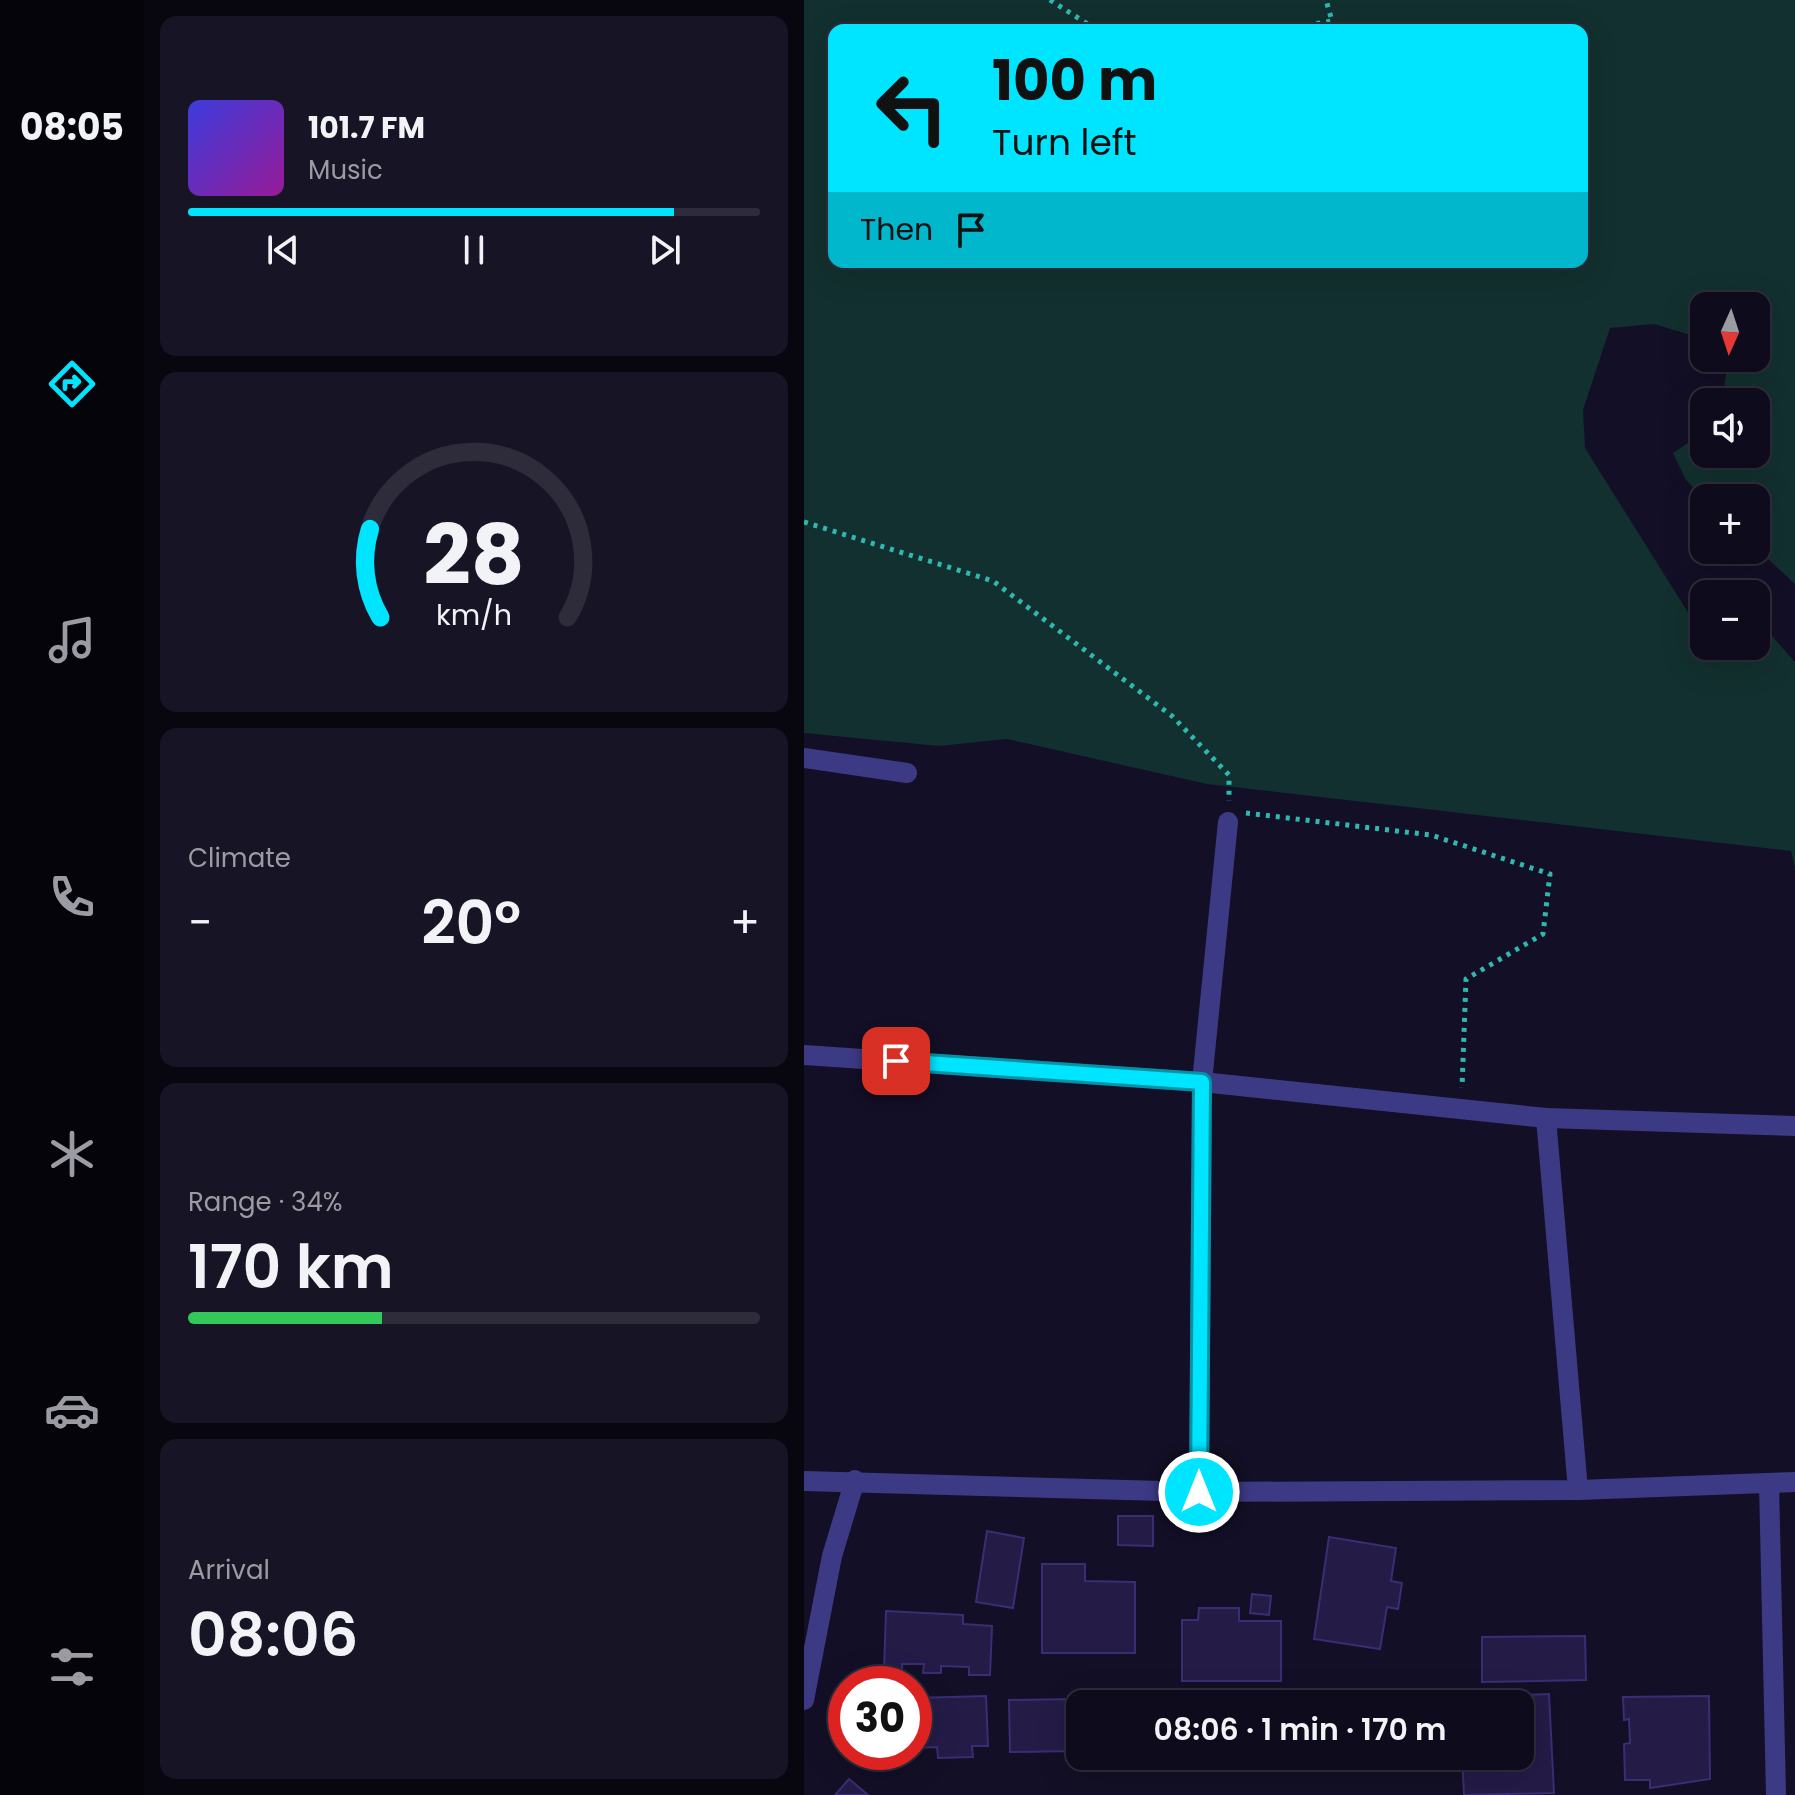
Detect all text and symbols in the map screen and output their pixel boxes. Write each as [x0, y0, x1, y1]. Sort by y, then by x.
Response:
text: 100 m [992, 41, 1157, 120]
icon: left [860, 56, 964, 160]
text: 08:05 [20, 102, 124, 153]
text: 101.7 FM [308, 106, 425, 149]
text: Turn left [992, 117, 1137, 168]
text: Music [308, 152, 383, 188]
text: Then [860, 208, 933, 251]
icon: arrive [949, 208, 993, 252]
icon: previous [261, 228, 305, 272]
icon: pause [452, 228, 496, 272]
icon: next [643, 228, 687, 272]
north arrow [1690, 292, 1770, 372]
map controls [1690, 292, 1770, 660]
icon: directions [44, 356, 100, 412]
button: sound [1690, 388, 1770, 468]
button: + [1690, 484, 1770, 564]
text: 28 [423, 496, 525, 612]
button: − [1690, 580, 1770, 660]
text: km/h [436, 595, 512, 635]
icon: music [44, 612, 100, 668]
text: Climate [188, 840, 291, 876]
icon: phone [44, 869, 100, 925]
text: 20° [421, 881, 521, 965]
text: − [188, 892, 212, 953]
text: + [730, 892, 760, 953]
pin [862, 1027, 930, 1095]
icon: arrive [874, 1039, 918, 1083]
icon: climate [44, 1126, 100, 1182]
text: Range · 34% [188, 1184, 343, 1220]
text: 170 km [188, 1225, 394, 1309]
icon: car [44, 1382, 100, 1438]
position arrow [1157, 1450, 1241, 1534]
text: Arrival [188, 1552, 270, 1588]
text: 08:06 [188, 1593, 358, 1677]
icon: filters [44, 1639, 100, 1695]
speed limit sign: 30 [828, 1666, 932, 1770]
text: 08:06 · 1 min · 170 m [1154, 1708, 1446, 1751]

